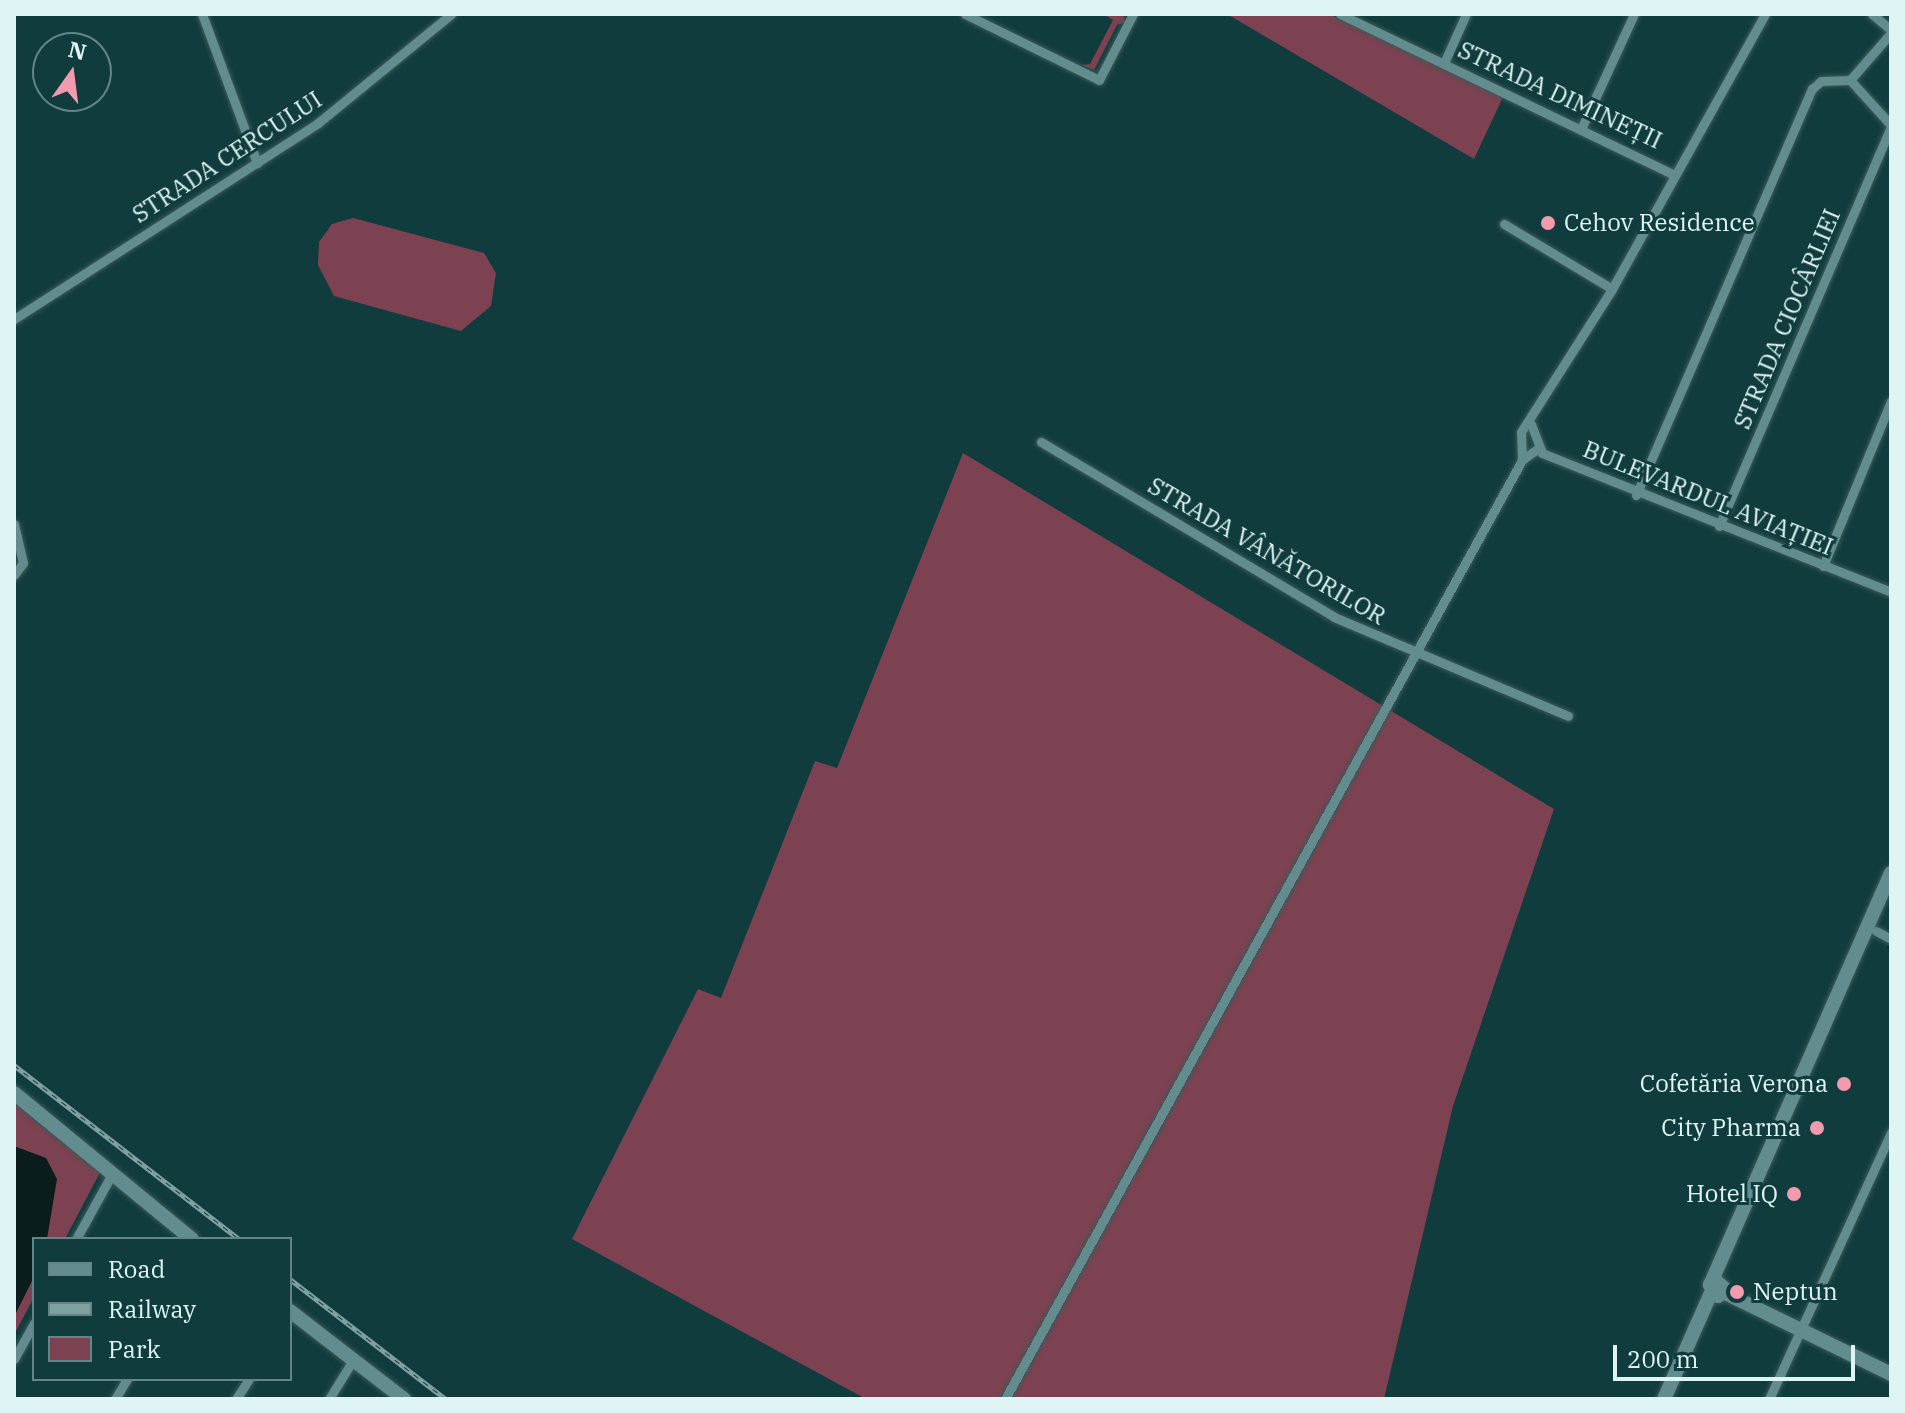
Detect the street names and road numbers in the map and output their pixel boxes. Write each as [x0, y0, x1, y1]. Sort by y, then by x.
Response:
street label: STRADA DIMINEȚII [1454, 35, 1666, 155]
street label: STRADA CERCULUI [127, 85, 327, 229]
street label: STRADA CIOCÂRLIEI [1728, 205, 1846, 433]
street label: BULEVARDUL AVIAȚIEI [1579, 435, 1837, 561]
street label: STRADA VÂNĂTORILOR [1143, 471, 1391, 631]

